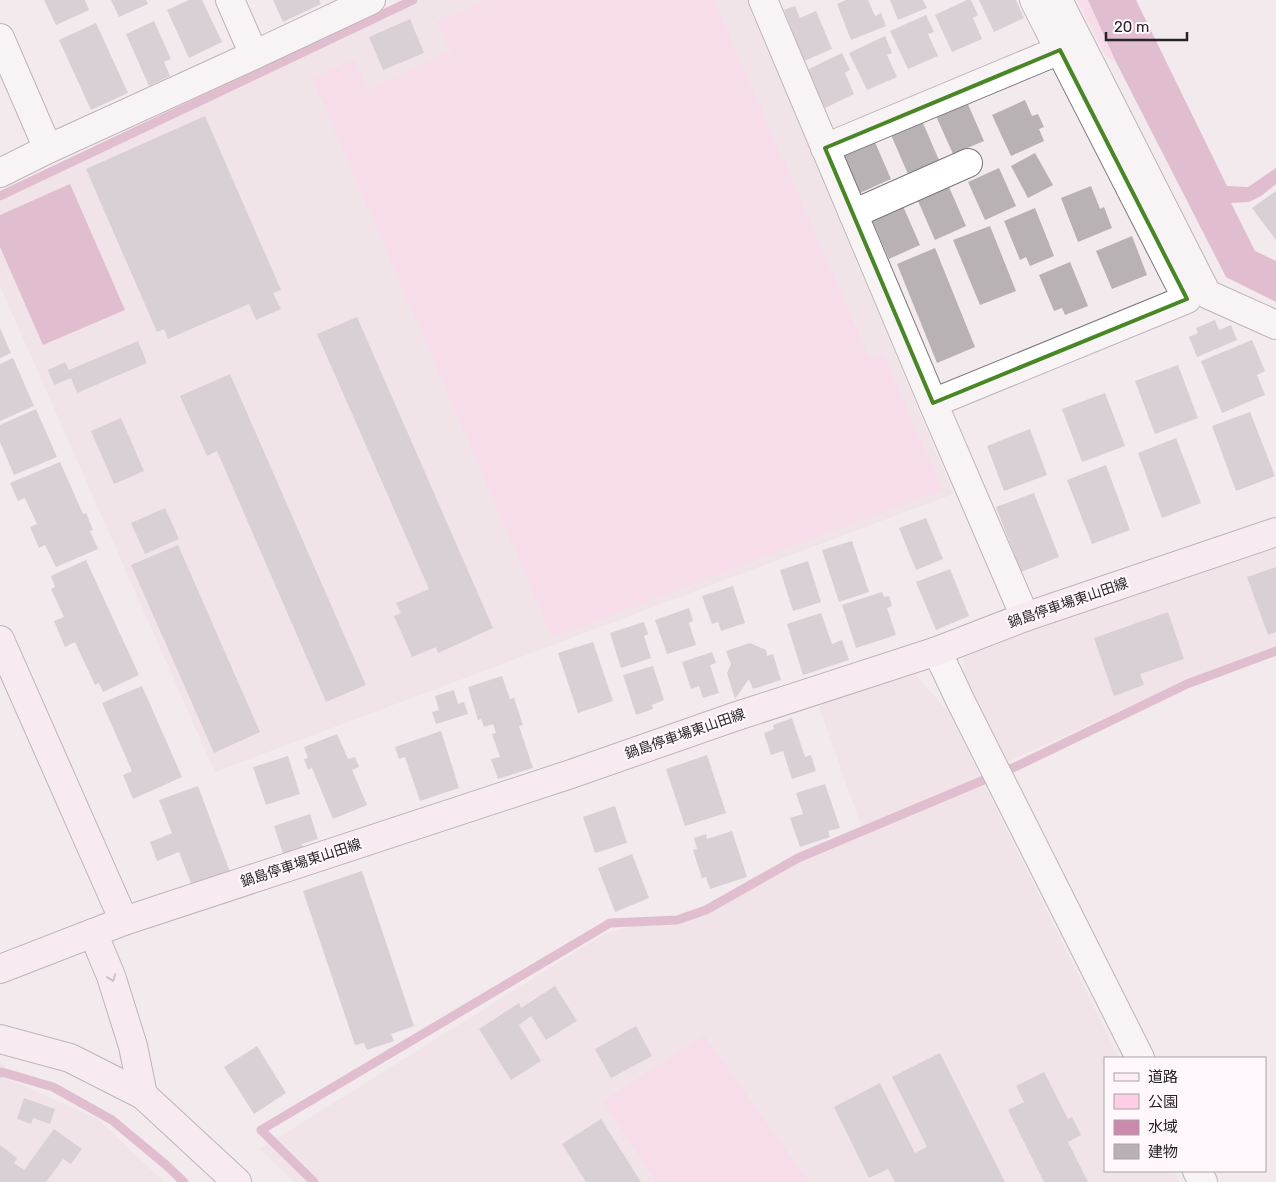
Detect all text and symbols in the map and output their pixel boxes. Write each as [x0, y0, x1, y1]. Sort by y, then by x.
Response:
scale bar [1106, 10, 1187, 42]
text: 20 m [1114, 18, 1149, 36]
street label: 鍋島停車場東山田線 [1006, 574, 1130, 632]
street label: 鍋島停車場東山田線 [623, 705, 747, 763]
street label: 鍋島停車場東山田線 [238, 835, 364, 891]
one-way arrow [106, 974, 116, 982]
legend [1104, 1057, 1266, 1172]
text: 道路 [1148, 1068, 1178, 1086]
text: 公園 [1148, 1093, 1178, 1111]
text: 水域 [1148, 1118, 1178, 1136]
text: 建物 [1148, 1143, 1178, 1161]

